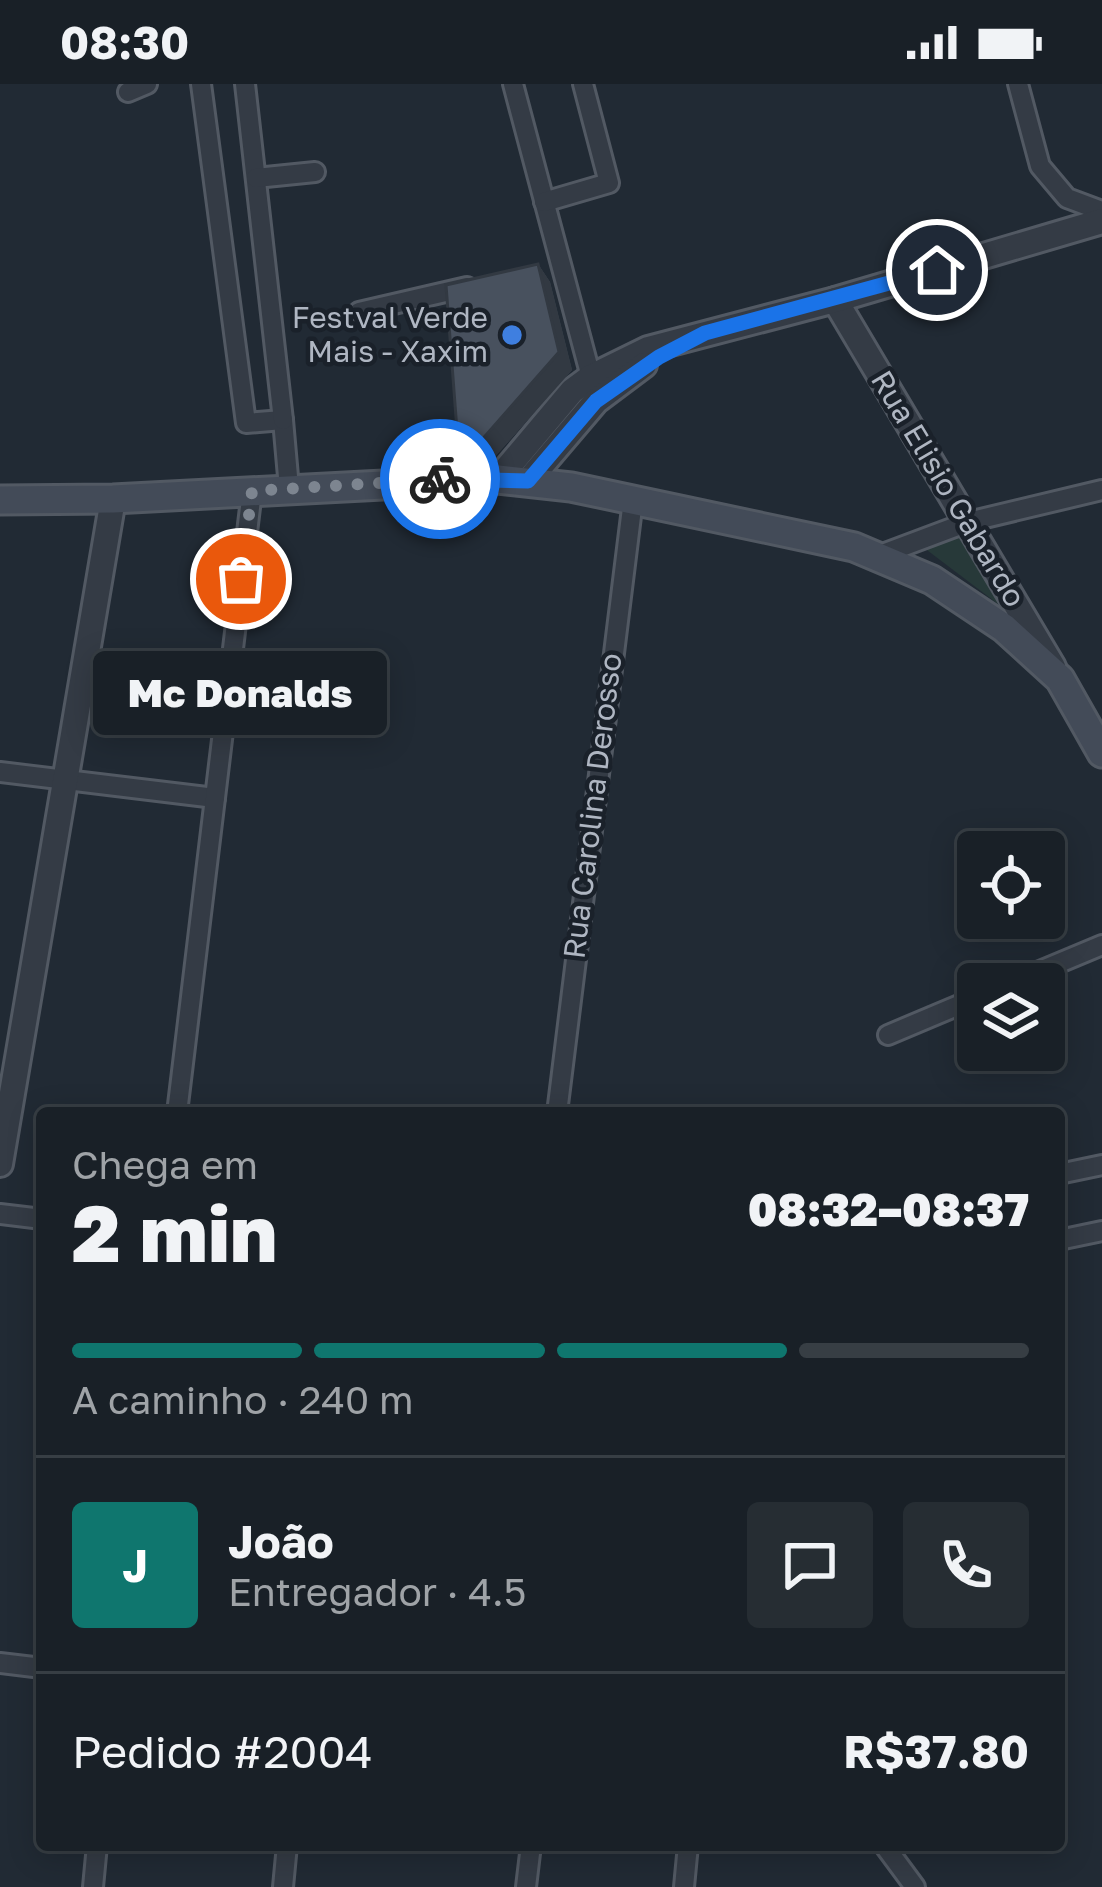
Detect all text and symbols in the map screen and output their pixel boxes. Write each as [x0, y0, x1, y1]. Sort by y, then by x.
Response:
text: 08:30 [60, 15, 189, 69]
pin [886, 219, 988, 321]
icon: home [904, 237, 970, 303]
place label: Festval Verde Mais - Xaxim [292, 299, 488, 369]
marker: Festval Verde Mais - Xaxim [499, 322, 525, 348]
street label: Rua Elisio Gabardo [864, 364, 1034, 613]
courier [380, 419, 500, 539]
icon: bike [407, 446, 473, 512]
pin [190, 528, 292, 630]
icon: bag [208, 546, 274, 612]
callout: Mc Donalds [94, 651, 388, 735]
street label: Rua Carolina Derosso [555, 651, 629, 961]
text: Mc Donalds [128, 669, 352, 716]
map controls [957, 831, 1065, 1071]
button: locate [957, 831, 1065, 939]
button: layers [957, 963, 1065, 1071]
text: Chega em [72, 1141, 258, 1188]
text: 08:32–08:37 [748, 1182, 1029, 1236]
text: 2 min [72, 1186, 277, 1279]
text: A caminho · 240 m [72, 1376, 414, 1423]
button: chat [747, 1502, 873, 1628]
button: phone [903, 1502, 1029, 1628]
text: João [228, 1514, 334, 1568]
text: J [122, 1538, 148, 1592]
text: Entregador · 4.5 [228, 1568, 526, 1615]
text: Pedido #2004 [72, 1724, 373, 1778]
text: R$37.80 [843, 1724, 1029, 1778]

